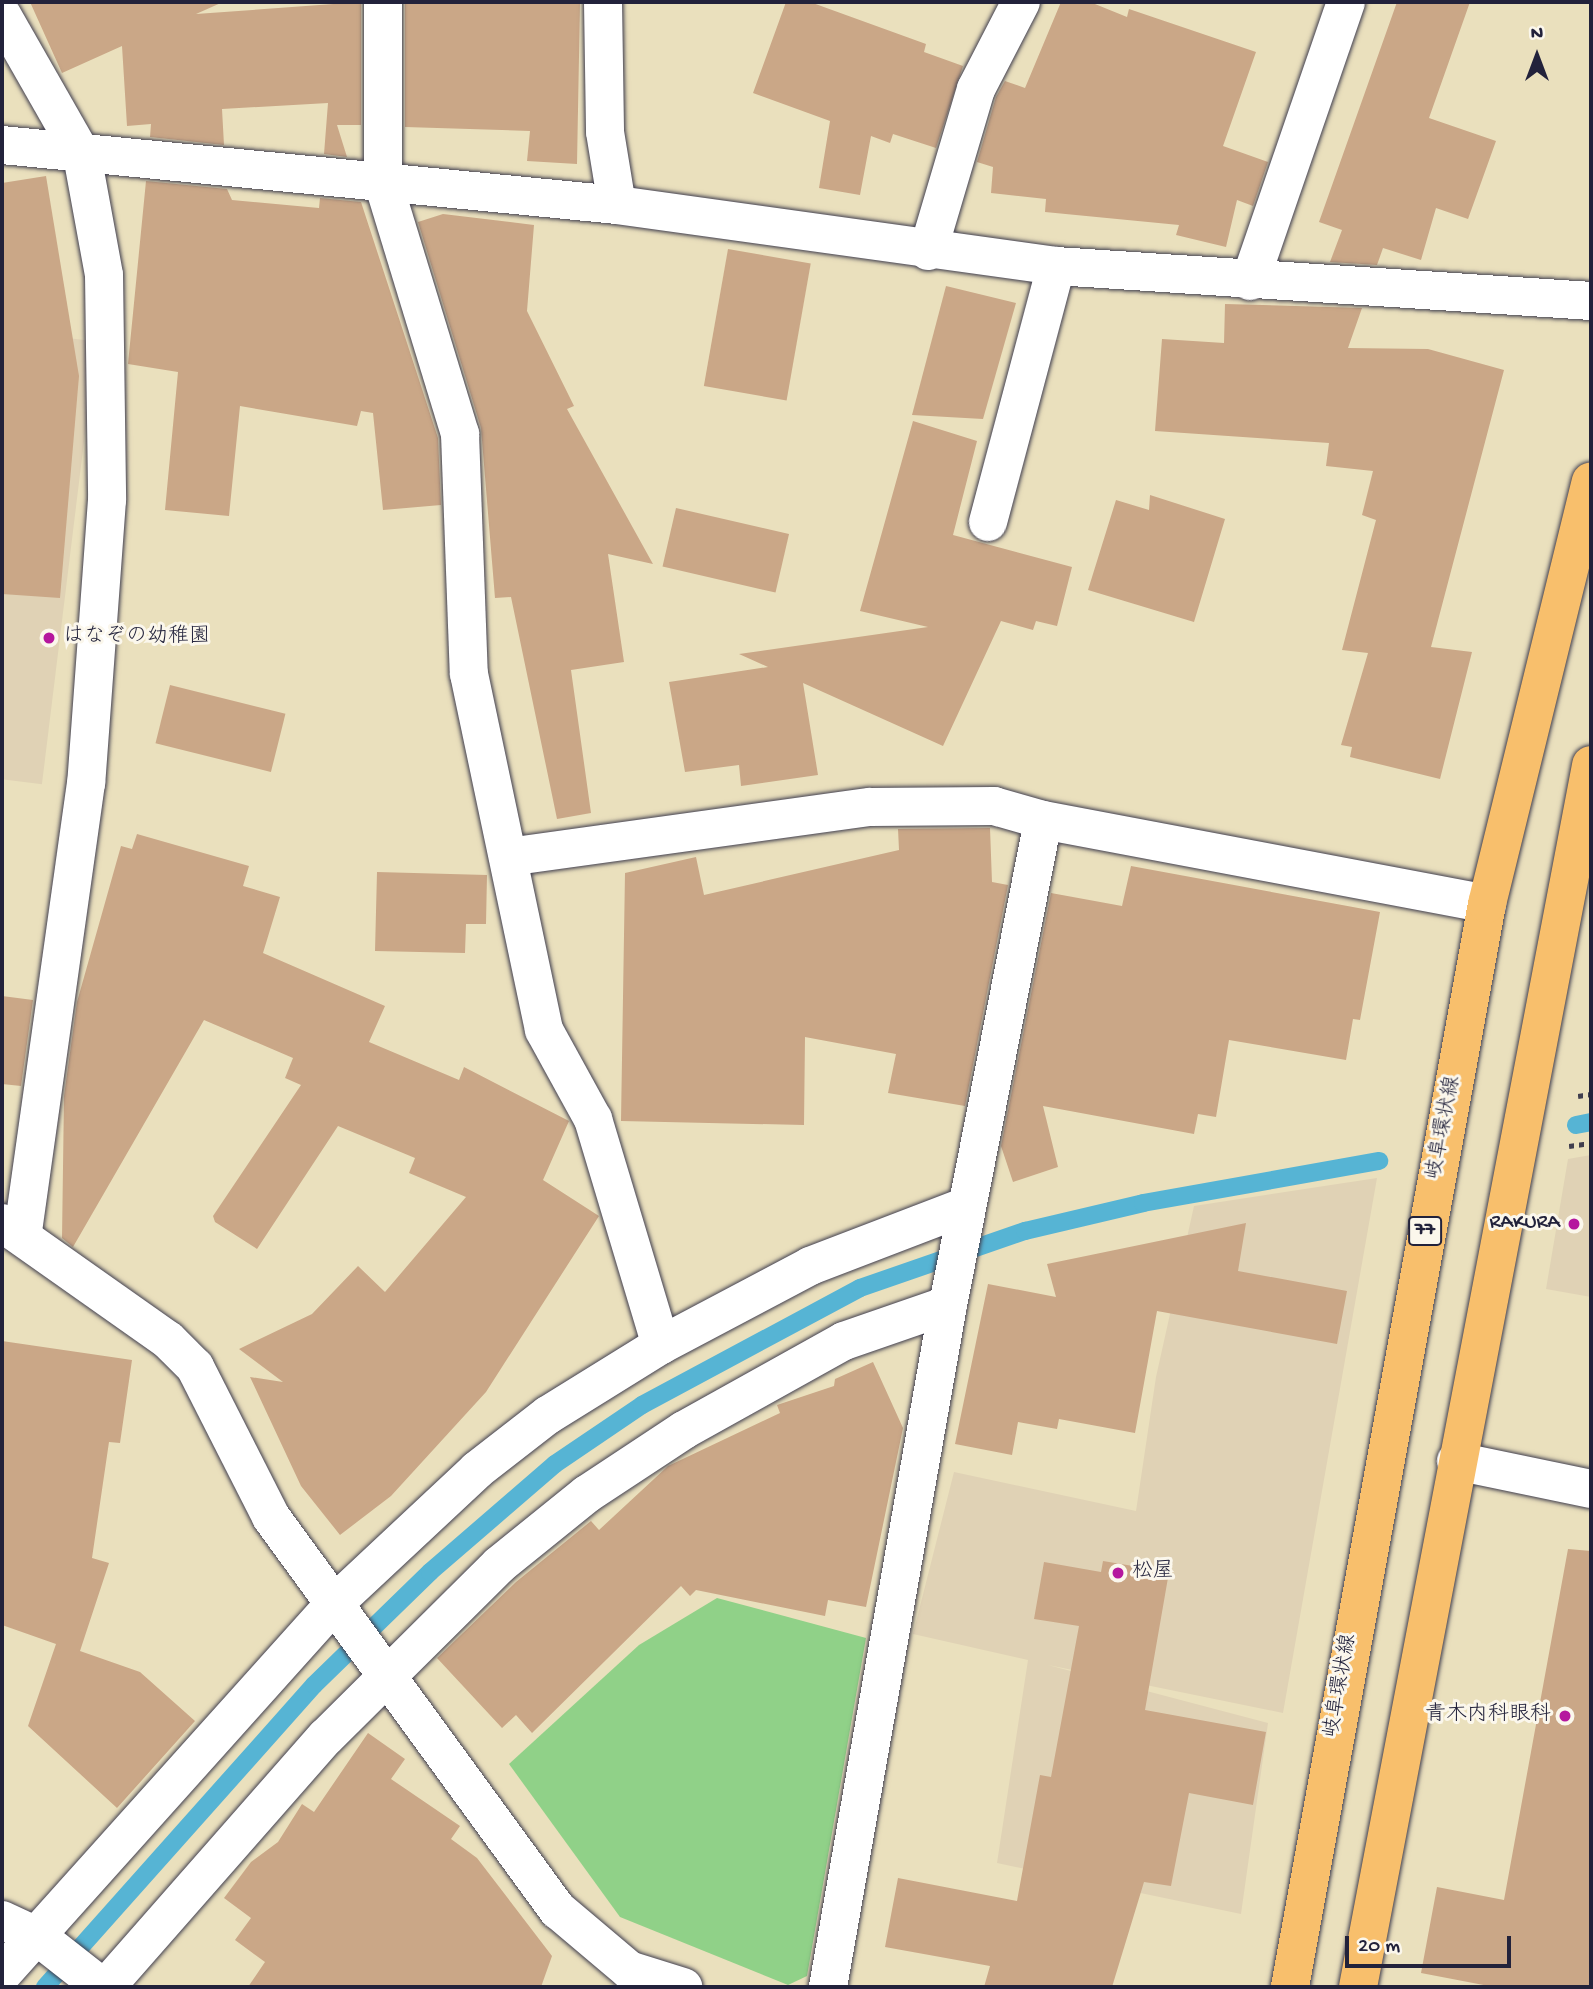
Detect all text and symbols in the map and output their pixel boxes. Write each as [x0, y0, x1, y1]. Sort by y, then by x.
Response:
north arrow [1502, 21, 1572, 91]
text: N [1531, 23, 1543, 46]
place label: はなぞの幼稚園 [63, 625, 210, 651]
marker: はなぞの幼稚園 [41, 630, 57, 646]
street label: 岐阜環状線 [1423, 1074, 1467, 1182]
place label: RAKURA [1490, 1211, 1560, 1237]
road number: 77 [1408, 1216, 1442, 1246]
marker: RAKURA [1566, 1216, 1582, 1232]
place label: 松屋 [1132, 1560, 1174, 1586]
marker: 松屋 [1110, 1565, 1126, 1581]
street label: 岐阜環状線 [1320, 1632, 1364, 1740]
place label: 青木内科眼科 [1425, 1703, 1551, 1729]
marker: 青木内科眼科 [1557, 1708, 1573, 1724]
scale bar [1348, 1923, 1514, 1967]
text: 20 m [1358, 1935, 1400, 1960]

